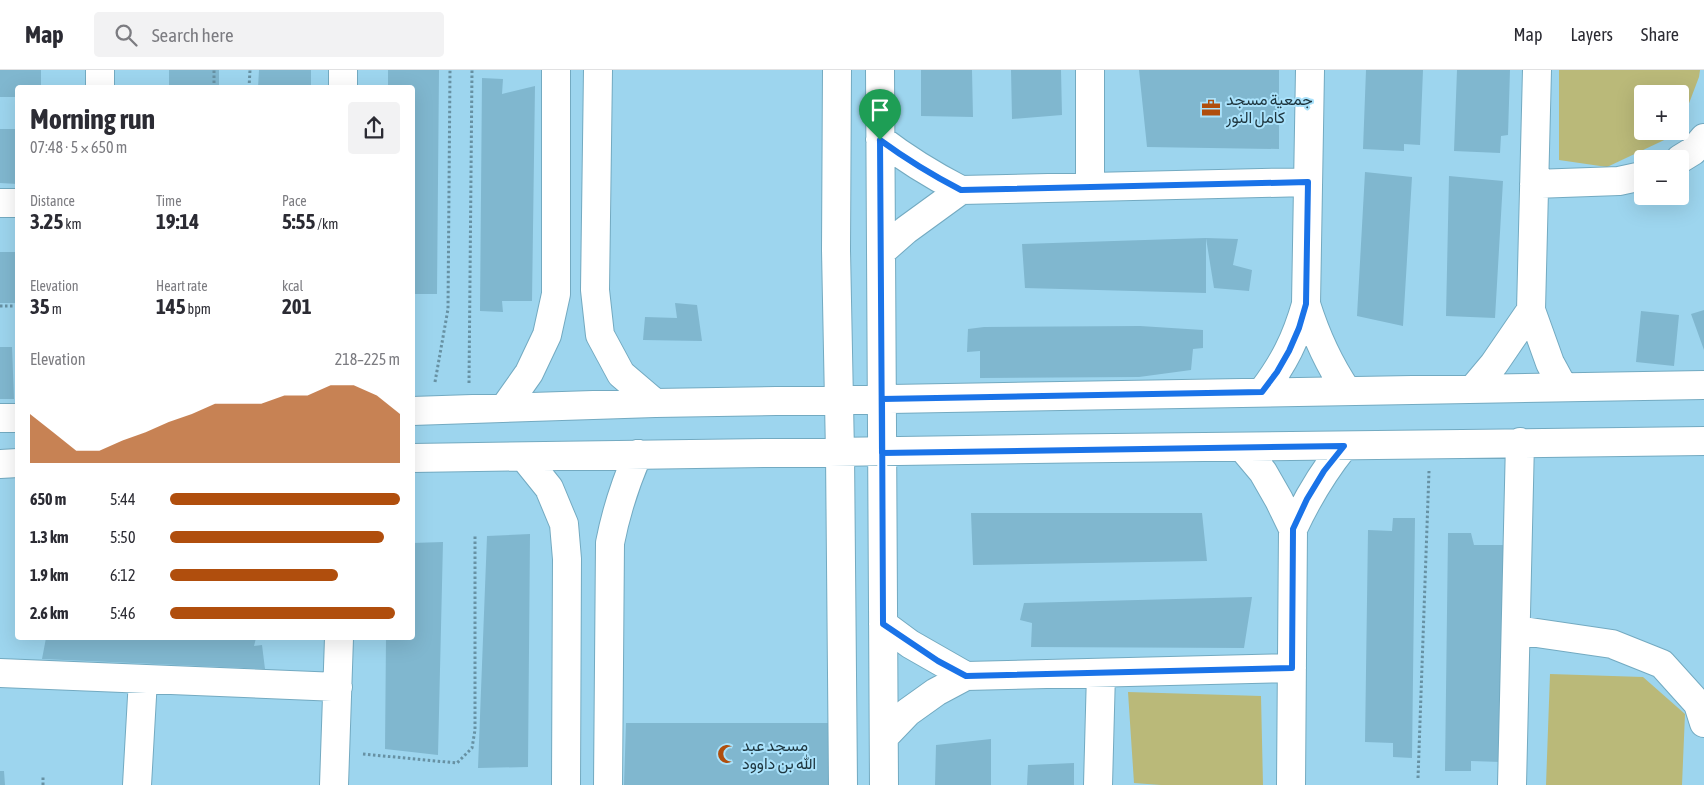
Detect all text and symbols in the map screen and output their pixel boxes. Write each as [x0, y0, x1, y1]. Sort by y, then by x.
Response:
search box [94, 12, 444, 57]
text: Map [25, 21, 64, 48]
icon: search [112, 21, 140, 49]
text: Search here [152, 24, 234, 46]
text: Map [1513, 24, 1542, 45]
text: Layers [1570, 24, 1613, 45]
text: Share [1641, 24, 1679, 45]
map controls [1634, 85, 1689, 205]
button: + [1634, 85, 1689, 140]
pin [859, 89, 901, 140]
place label: جمعية مسجد كامل النور [1225, 90, 1313, 128]
icon: arrive [866, 96, 894, 124]
office icon: جمعية مسجد كامل النور [1200, 97, 1222, 119]
button: share [348, 102, 400, 154]
text: Morning run [30, 103, 155, 135]
text: 07:48 · 5 × 650 m [30, 138, 127, 156]
button: − [1634, 150, 1689, 205]
text: Distance [30, 193, 75, 209]
text: Time [156, 193, 182, 209]
text: Pace [282, 193, 307, 209]
text: 3.25 [30, 209, 63, 233]
text: 19:14 [156, 209, 199, 233]
text: 5:55 [282, 209, 315, 233]
text: km [63, 216, 82, 232]
text: /km [315, 216, 338, 232]
text: Elevation [30, 278, 79, 294]
text: Heart rate [156, 278, 208, 294]
text: kcal [282, 278, 303, 294]
text: 35 [30, 294, 50, 318]
text: 145 [156, 294, 186, 318]
text: 201 [282, 294, 312, 318]
text: m [50, 301, 62, 317]
text: bpm [186, 301, 211, 317]
text: Elevation [30, 350, 85, 368]
text: 218–225 m [335, 350, 400, 368]
text: 650 m [30, 490, 66, 508]
text: 5:44 [110, 490, 135, 508]
text: 1.3 km [30, 528, 69, 546]
text: 5:50 [110, 528, 135, 546]
text: 1.9 km [30, 566, 69, 584]
text: 6:12 [110, 566, 135, 584]
text: 2.6 km [30, 604, 69, 622]
text: 5:46 [110, 604, 135, 622]
place label: مسجد عبد الله بن داوود [742, 736, 816, 774]
mosque icon: مسجد عبد الله بن داوود [716, 743, 738, 765]

